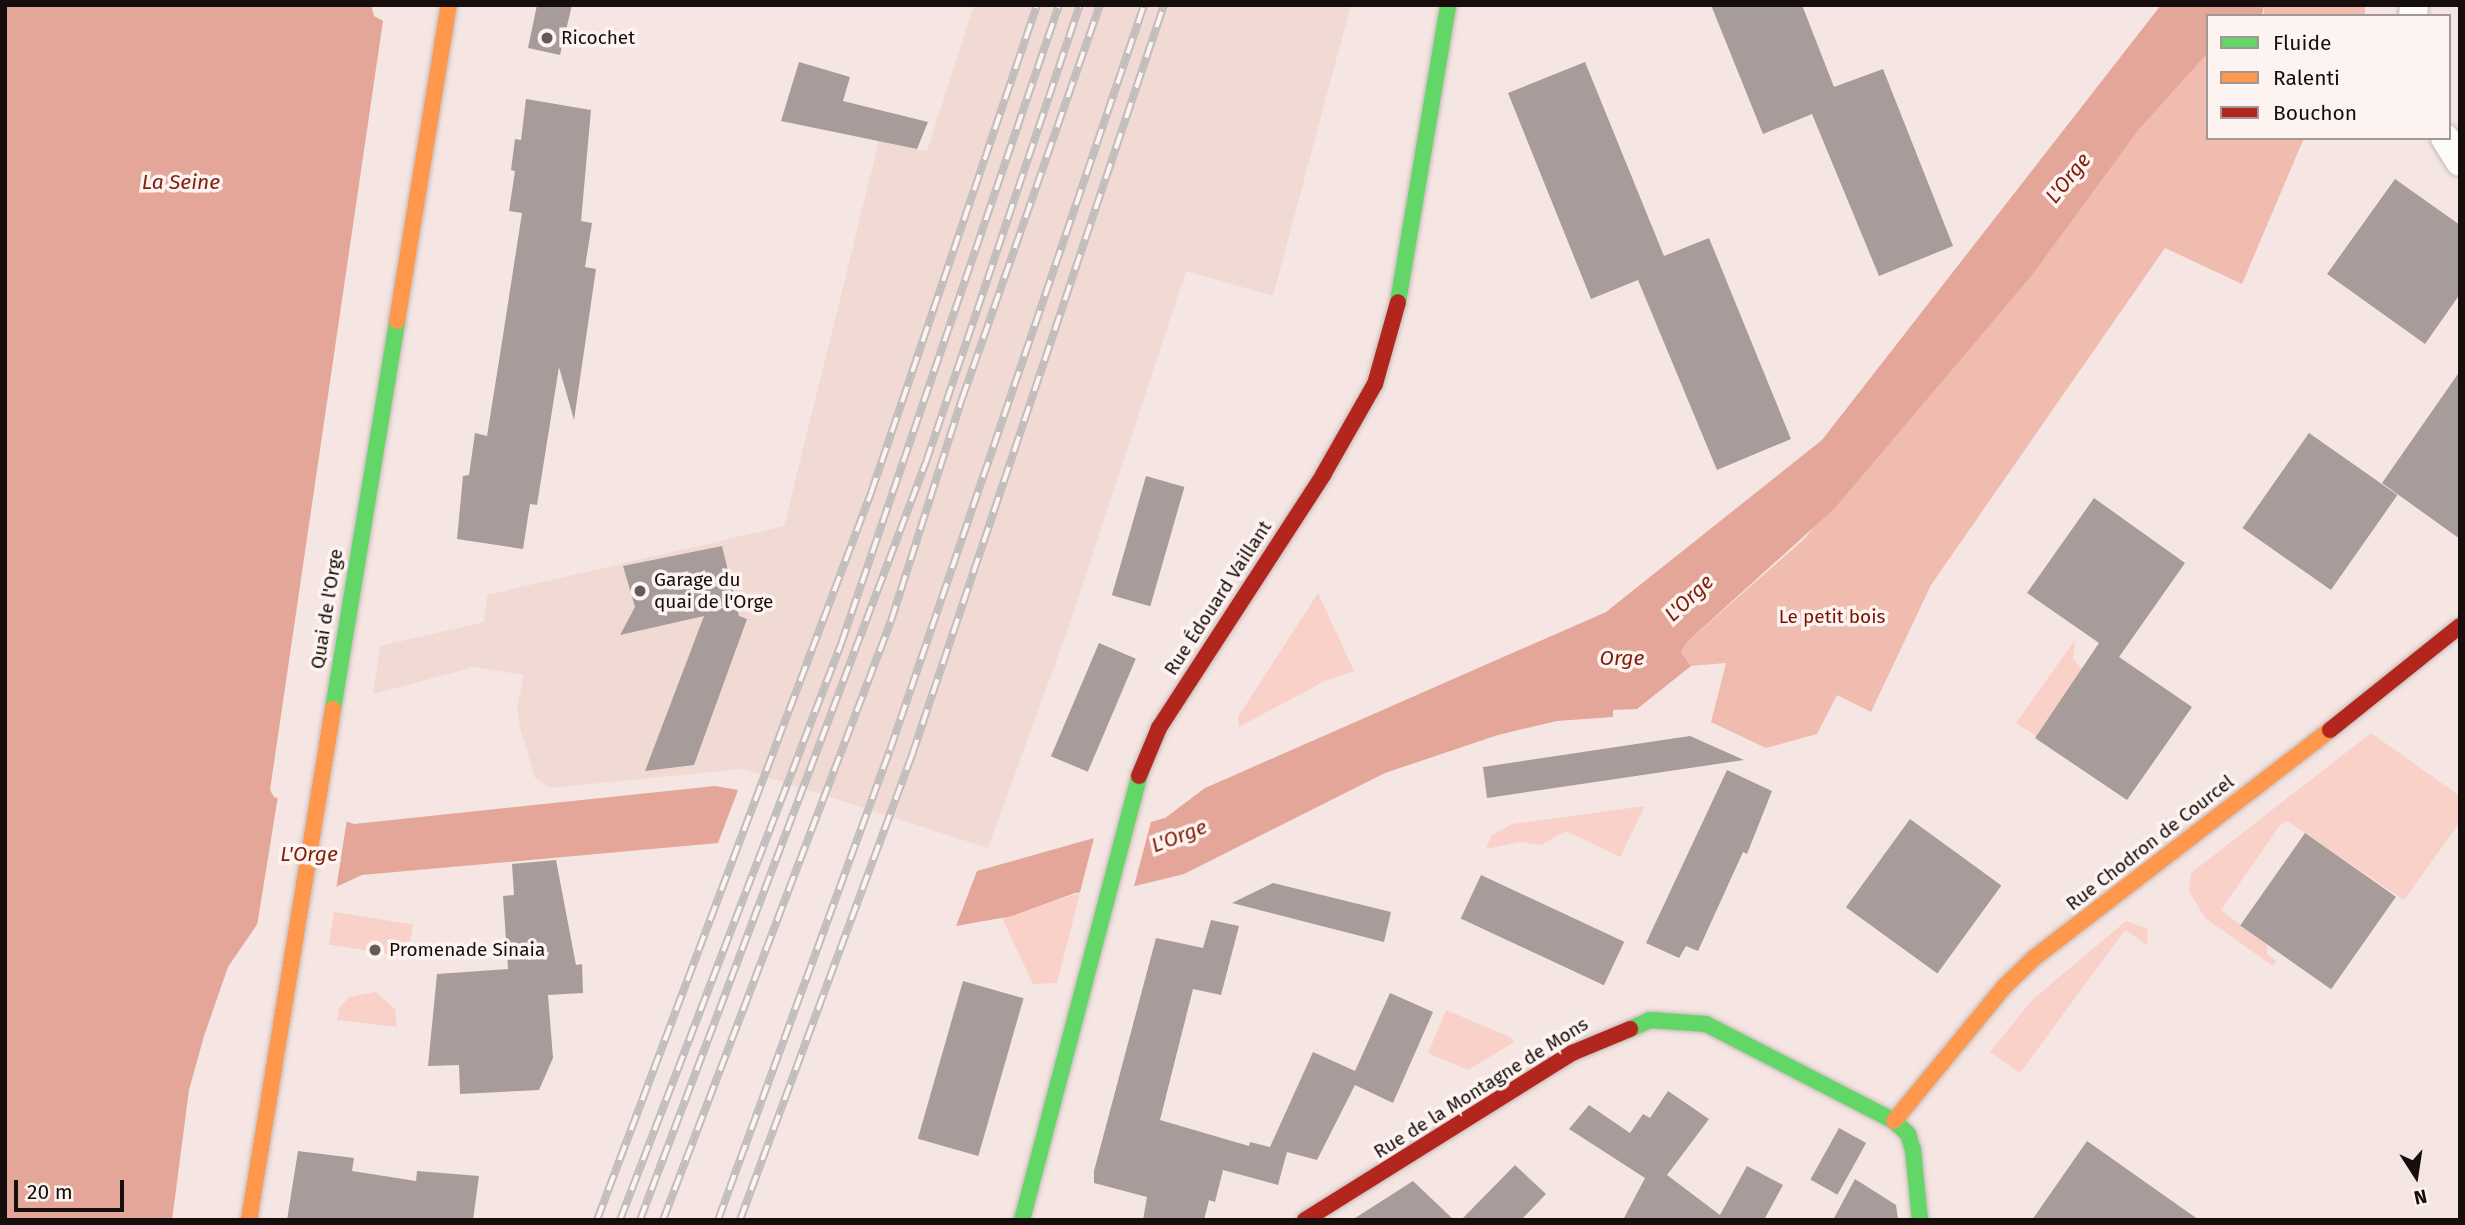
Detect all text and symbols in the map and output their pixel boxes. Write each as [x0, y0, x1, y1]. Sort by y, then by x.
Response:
legend [2206, 14, 2451, 140]
place label: Ricochet [561, 27, 635, 49]
marker: Ricochet [539, 30, 555, 46]
text: Fluide [2273, 30, 2331, 56]
text: Ralenti [2273, 65, 2340, 91]
text: Bouchon [2273, 100, 2357, 126]
water label: L'Orge [2040, 148, 2096, 208]
water label: La Seine [142, 169, 220, 195]
street label: Rue Édouard Vaillant [1160, 516, 1276, 680]
street label: Quai de l'Orge [306, 547, 348, 671]
place label: Garage du quai de l'Orge [654, 569, 773, 613]
water label: L'Orge [1659, 569, 1719, 627]
marker: Garage du quai de l'Orge [632, 583, 648, 599]
park label: Le petit bois [1779, 606, 1885, 628]
water label: Orge [1600, 645, 1644, 671]
street label: Rue Chodron de Courcel [2062, 770, 2238, 916]
water label: L'Orge [1148, 814, 1210, 858]
water label: L'Orge [280, 841, 338, 867]
place label: Promenade Sinaia [389, 939, 545, 961]
marker: Promenade Sinaia [367, 942, 383, 958]
street label: Rue de la Montagne de Mons [1370, 1012, 1592, 1164]
north arrow [2381, 1141, 2451, 1211]
scale bar [18, 1166, 128, 1210]
text: 20 m [27, 1179, 73, 1205]
text: N [2412, 1184, 2429, 1210]

